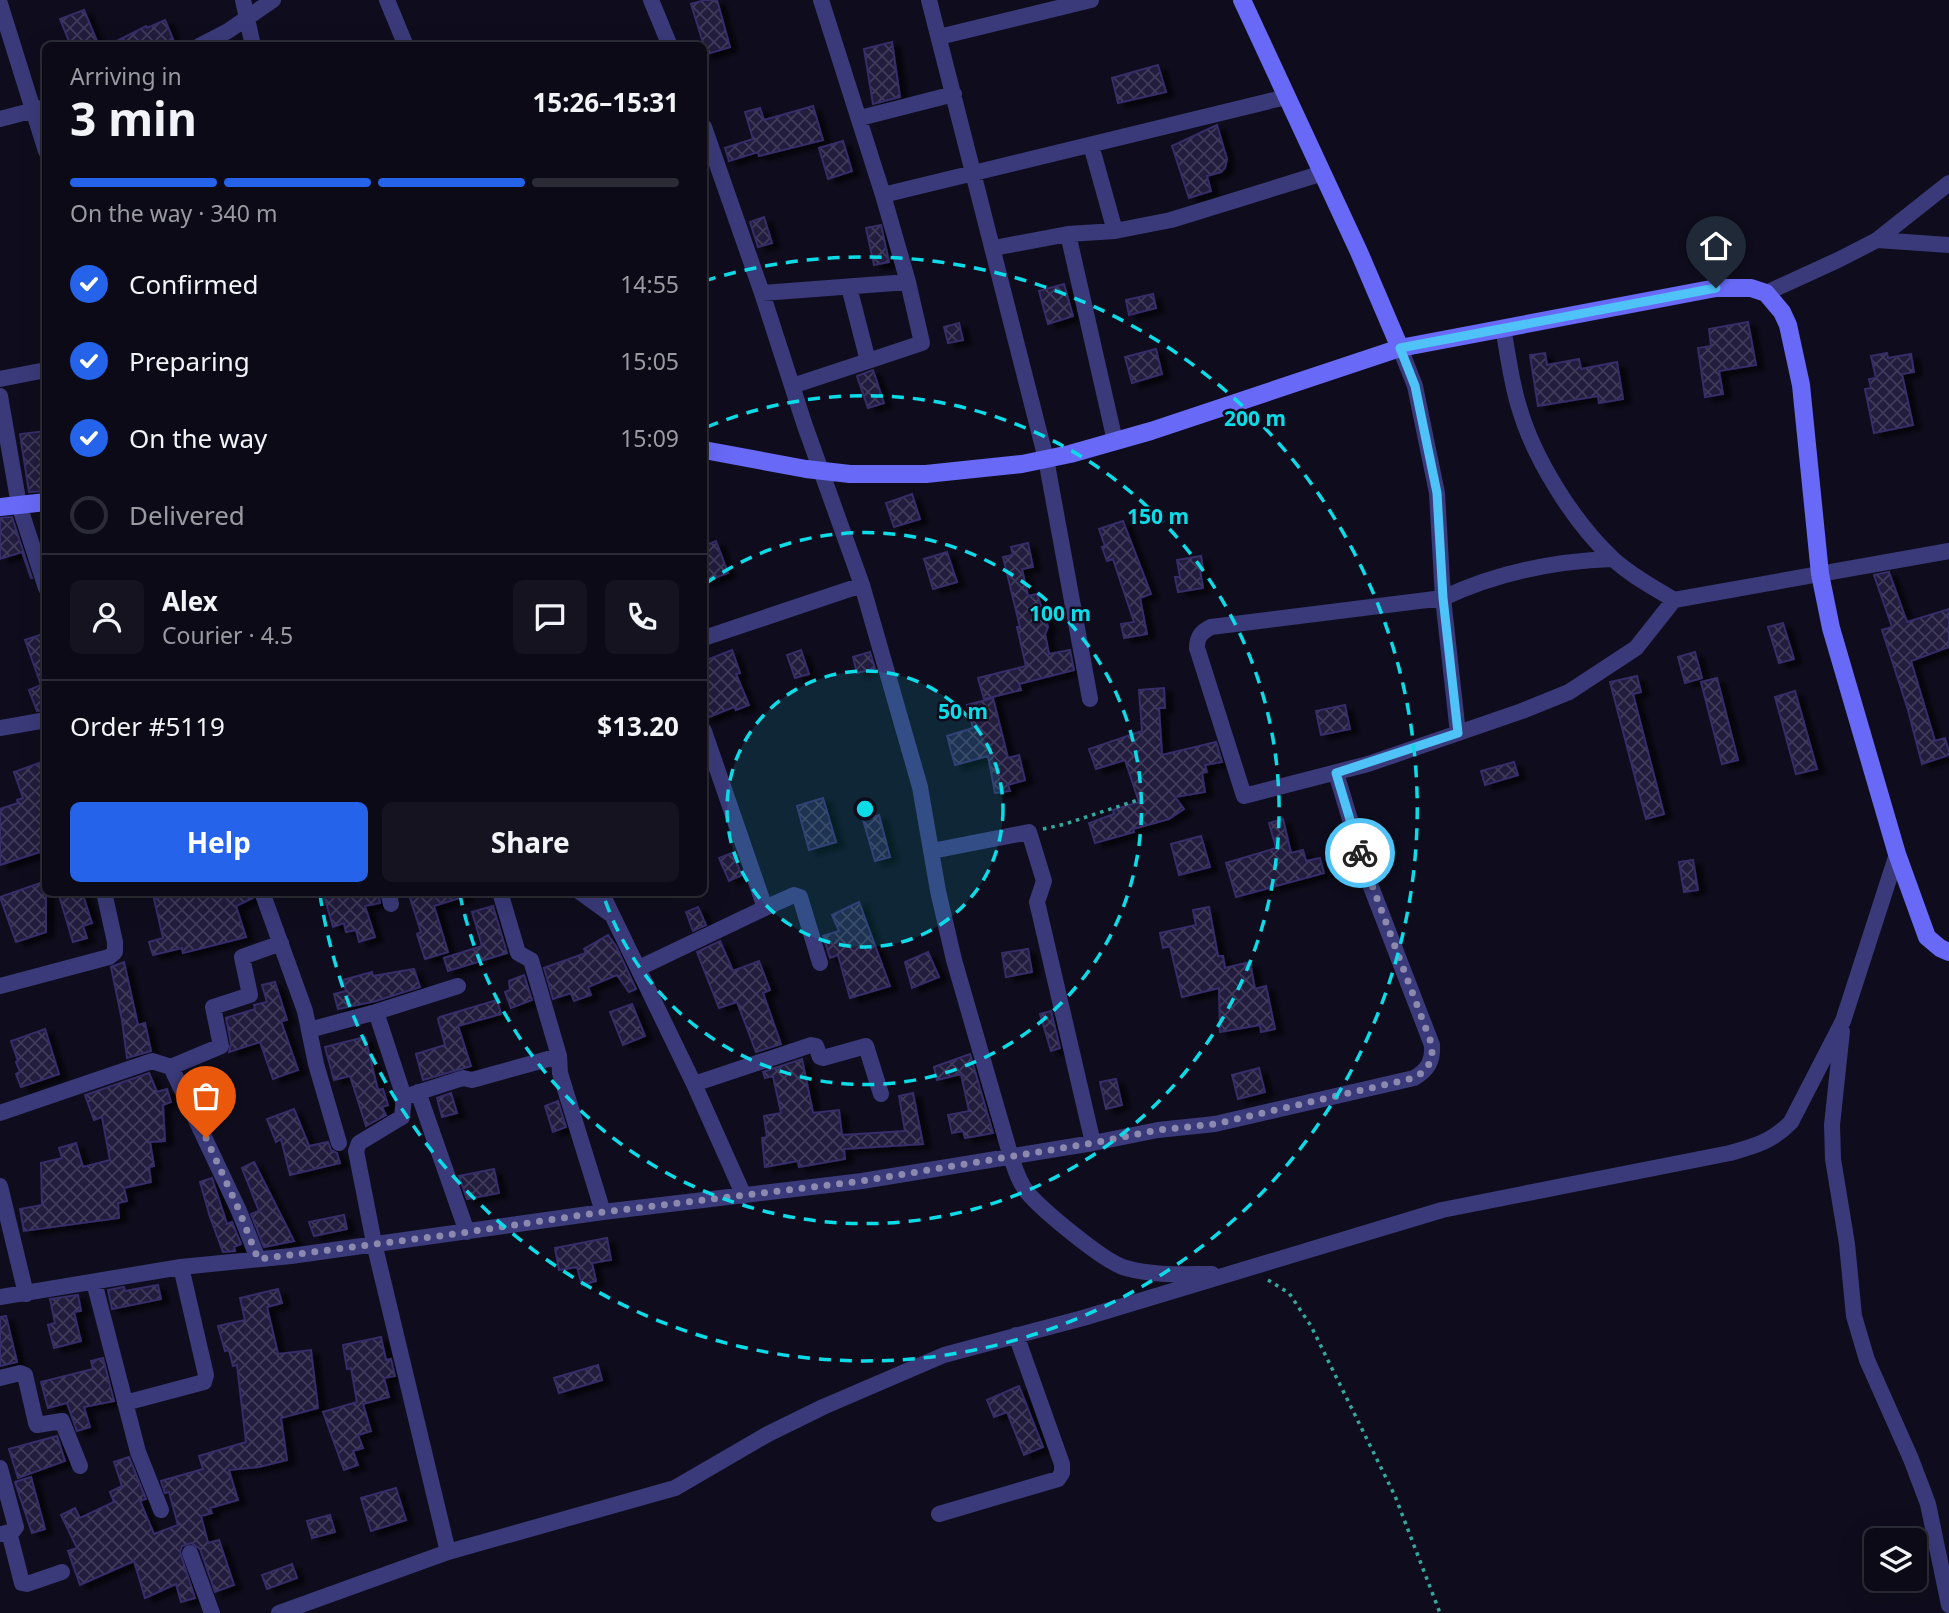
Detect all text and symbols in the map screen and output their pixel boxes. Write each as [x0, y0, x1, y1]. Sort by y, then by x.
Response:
text: Arriving in [70, 60, 182, 92]
text: 15:26–15:31 [532, 84, 679, 120]
text: 3 min [70, 87, 197, 149]
text: On the way · 340 m [70, 197, 277, 229]
pin [1686, 216, 1746, 288]
icon: home [1697, 227, 1735, 265]
icon: check [70, 265, 108, 303]
text: Confirmed [129, 266, 259, 302]
text: 14:55 [620, 268, 679, 300]
icon: check [70, 342, 108, 380]
text: Preparing [129, 343, 250, 379]
text: 15:05 [620, 345, 679, 377]
text: 200 m [1224, 404, 1286, 432]
icon: check [70, 419, 108, 457]
text: On the way [129, 420, 267, 456]
text: 15:09 [620, 422, 679, 454]
text: Delivered [129, 497, 245, 533]
text: 150 m [1127, 502, 1189, 530]
button: person [70, 580, 144, 654]
button: chat [513, 580, 587, 654]
button: phone [605, 580, 679, 654]
text: Alex [162, 583, 218, 619]
text: 100 m [1029, 599, 1091, 627]
text: Courier · 4.5 [162, 619, 293, 651]
text: 50 m [938, 697, 988, 725]
text: Order #5119 [70, 708, 225, 744]
text: $13.20 [597, 708, 679, 744]
centre of rings [853, 797, 877, 821]
button: Help [70, 802, 368, 882]
button: Share [382, 802, 679, 882]
courier [1325, 818, 1395, 888]
icon: bike [1341, 834, 1379, 872]
pin [176, 1066, 236, 1138]
icon: bag [187, 1077, 225, 1115]
map controls [1864, 1528, 1927, 1591]
button: layers [1864, 1528, 1927, 1591]

